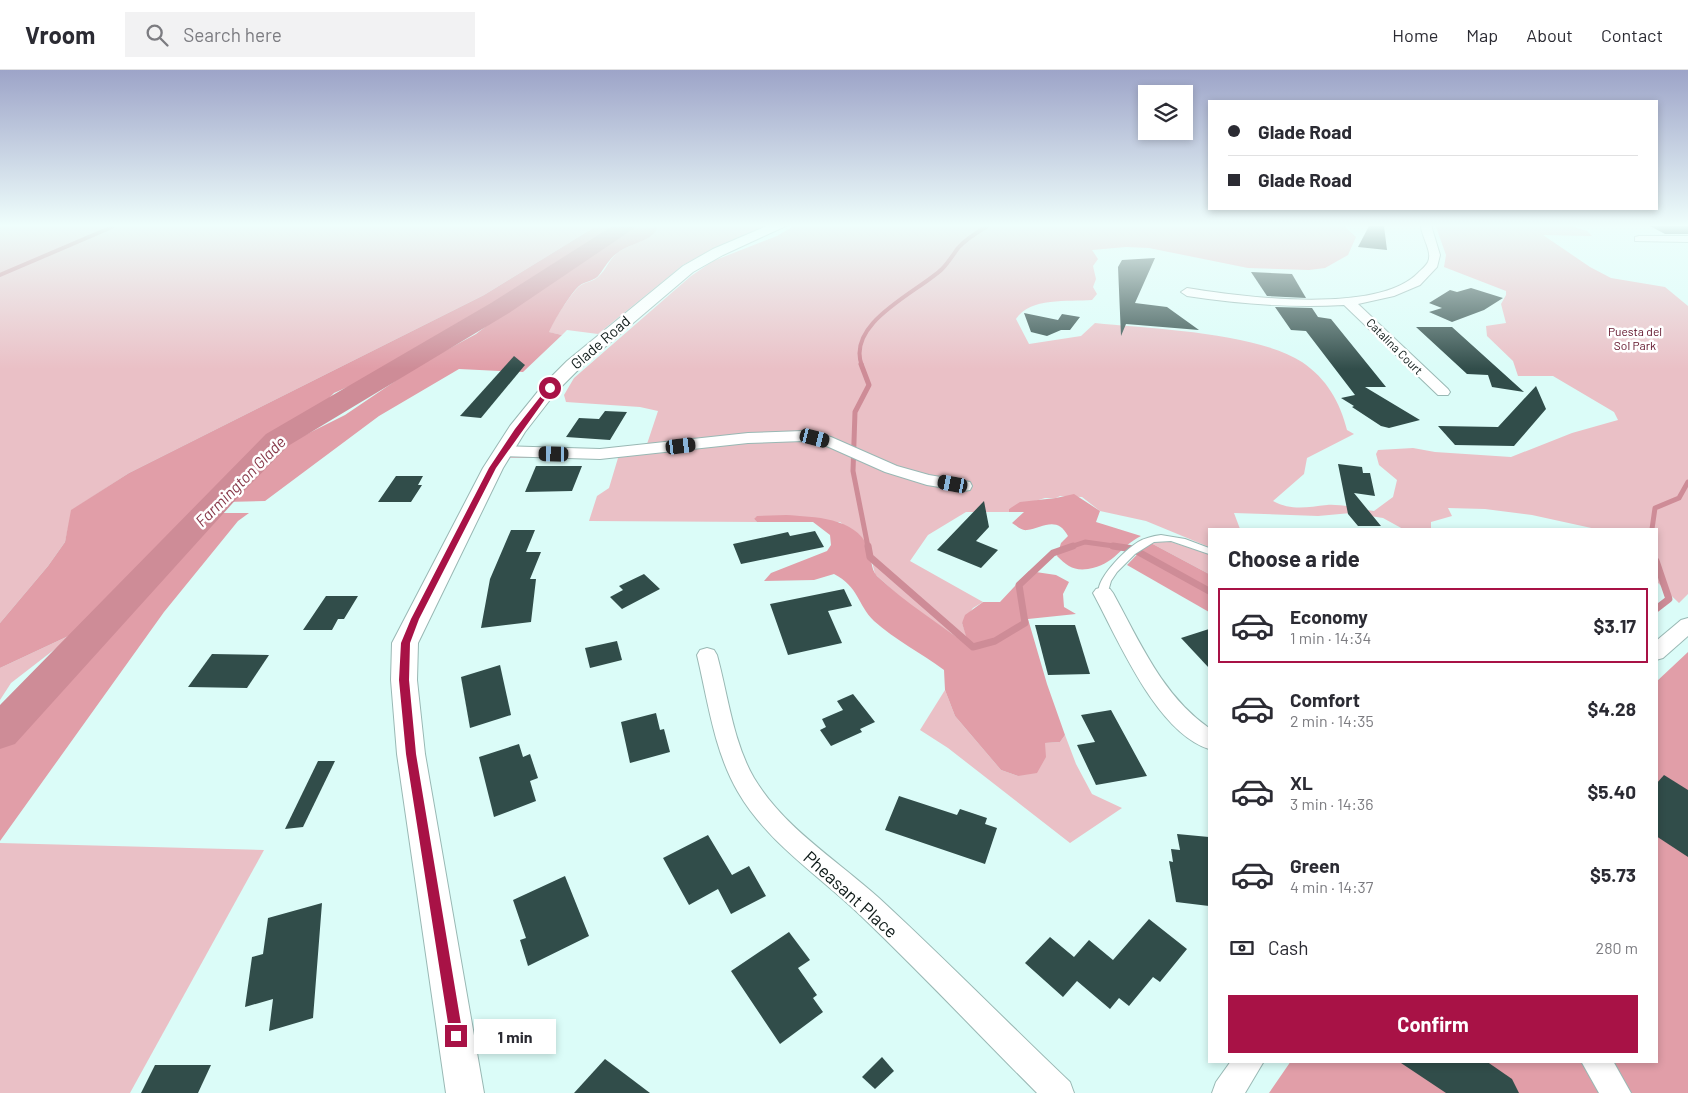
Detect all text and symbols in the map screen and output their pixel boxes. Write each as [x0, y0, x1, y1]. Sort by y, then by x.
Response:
search box [125, 12, 475, 57]
text: Vroom [25, 20, 95, 49]
icon: search [143, 21, 171, 49]
text: Search here [183, 23, 282, 46]
text: Home [1392, 24, 1438, 46]
text: Map [1466, 24, 1498, 46]
text: About [1526, 24, 1573, 46]
text: Contact [1601, 24, 1663, 46]
map controls [1138, 85, 1193, 140]
button: layers [1138, 85, 1193, 140]
text: Glade Road [1258, 120, 1352, 143]
text: Glade Road [1258, 168, 1352, 191]
street label: Glade Road [567, 311, 633, 373]
street label: Catalina Court [1364, 315, 1426, 377]
park label: Puesta del Sol Park [1608, 324, 1662, 352]
route start [539, 377, 561, 399]
car [798, 427, 831, 449]
water label: Farmington Glade [191, 432, 289, 530]
car [665, 437, 696, 455]
car [538, 446, 569, 462]
car [936, 474, 969, 494]
text: Choose a ride [1228, 545, 1360, 571]
icon: car [1230, 603, 1275, 648]
text: Economy [1290, 605, 1368, 628]
text: $3.17 [1594, 614, 1636, 637]
text: 1 min · 14:34 [1290, 628, 1371, 647]
icon: car [1230, 686, 1275, 731]
text: Comfort [1290, 688, 1360, 711]
text: $4.28 [1588, 697, 1636, 720]
text: 2 min · 14:35 [1290, 711, 1374, 730]
icon: car [1230, 769, 1275, 814]
text: XL [1290, 771, 1313, 794]
text: $5.40 [1587, 780, 1636, 803]
text: 3 min · 14:36 [1290, 794, 1373, 813]
street label: Pheasant Place [799, 846, 903, 942]
icon: car [1230, 852, 1275, 897]
text: Green [1290, 854, 1340, 877]
text: $5.73 [1590, 863, 1636, 886]
text: 4 min · 14:37 [1290, 877, 1373, 896]
icon: cash [1228, 934, 1256, 962]
text: Cash [1268, 936, 1309, 959]
text: 280 m [1596, 938, 1638, 957]
button: Confirm [1228, 995, 1638, 1053]
callout: 1 min [474, 1018, 556, 1054]
route end [445, 1025, 467, 1047]
text: 1 min [497, 1027, 533, 1046]

